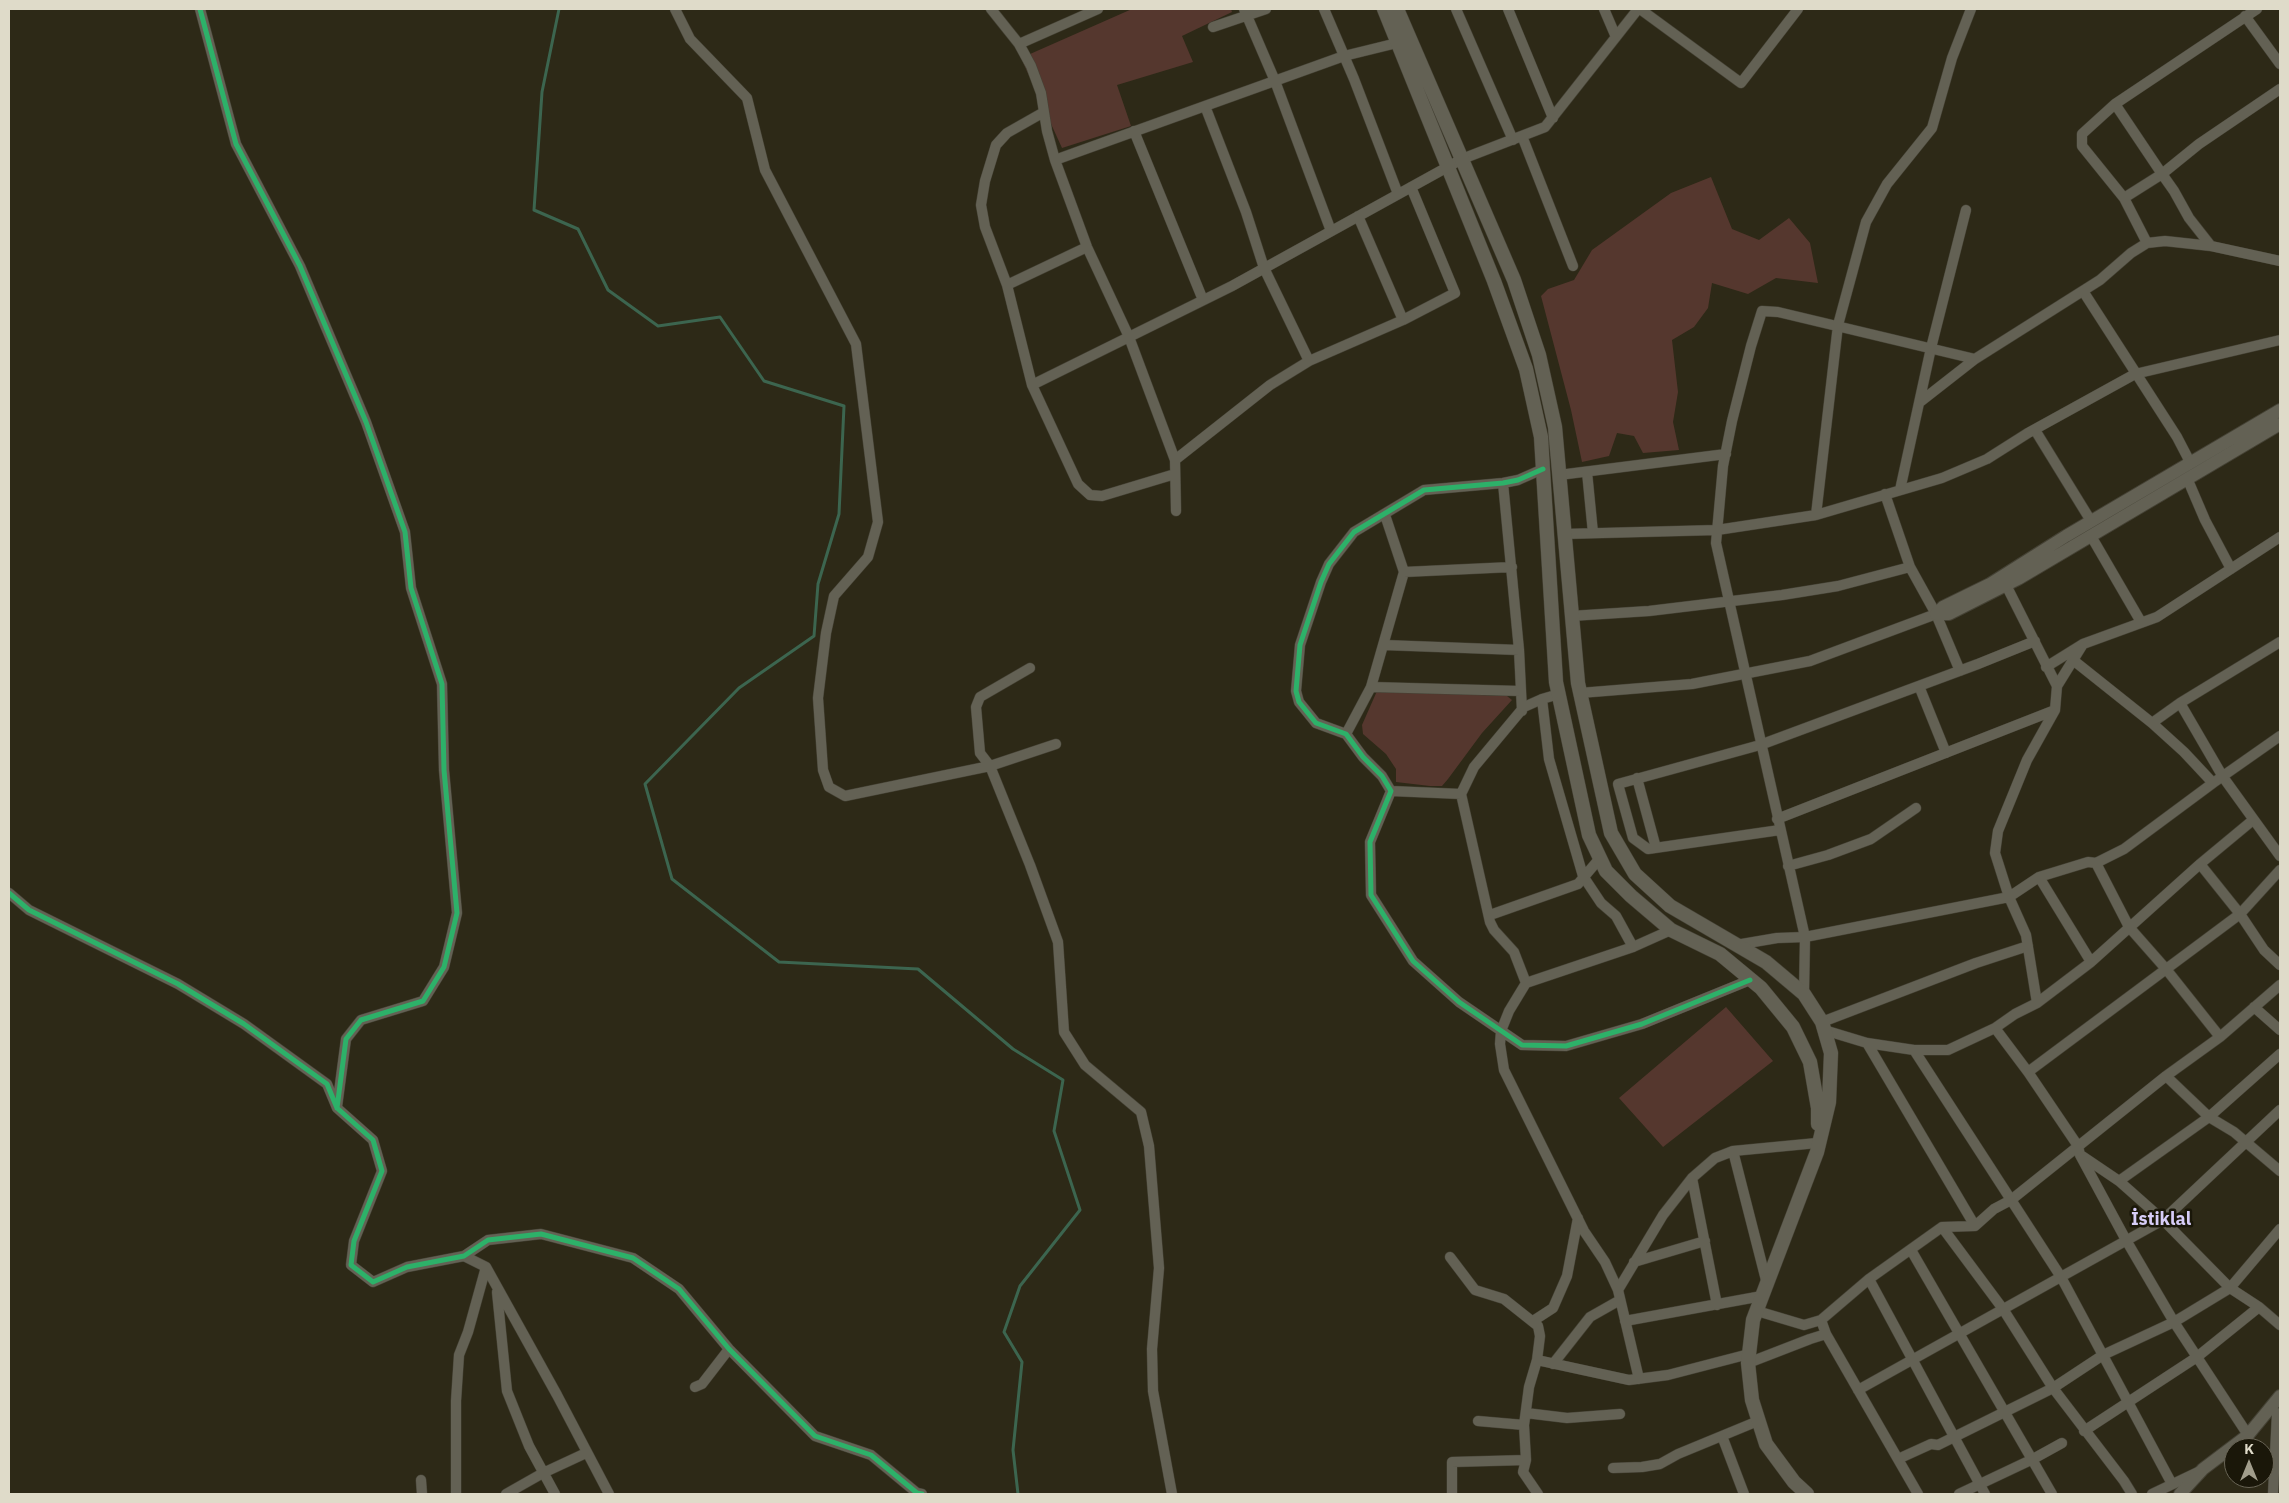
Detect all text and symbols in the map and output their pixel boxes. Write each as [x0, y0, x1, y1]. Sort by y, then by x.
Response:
district label: İstiklal [2131, 1209, 2191, 1231]
north arrow [2224, 1438, 2274, 1488]
text: K [2244, 1440, 2254, 1458]

